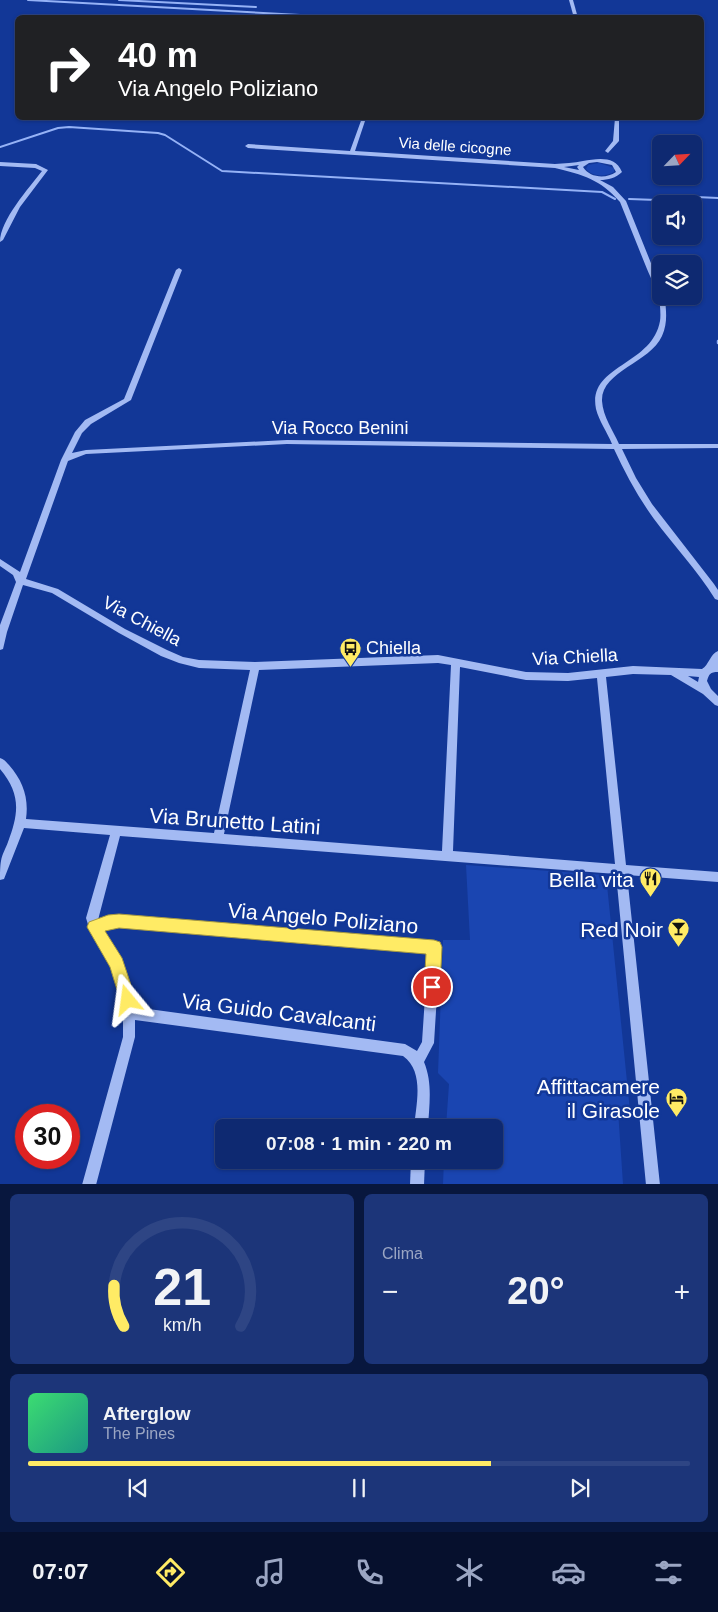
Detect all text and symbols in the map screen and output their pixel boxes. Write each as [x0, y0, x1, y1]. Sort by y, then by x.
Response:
icon: right [35, 35, 100, 100]
text: 40 m [118, 35, 198, 74]
text: Via Angelo Poliziano [118, 76, 318, 101]
street label: Via delle cicogne [398, 134, 512, 158]
north arrow [652, 135, 702, 185]
map controls [652, 135, 702, 305]
button: sound [652, 195, 702, 245]
button: layers [652, 255, 702, 305]
street label: Via Rocco Benini [272, 418, 408, 438]
street label: Via Chiella [99, 592, 185, 650]
bus stop icon: Chiella [338, 636, 362, 667]
place label: Chiella [366, 638, 422, 658]
street label: Via Chiella [532, 645, 619, 669]
street label: Via Brunetto Latini [149, 804, 321, 838]
restaurant icon: Bella vita [638, 867, 662, 898]
place label: Bella vita [549, 868, 634, 891]
street label: Via Angelo Poliziano [227, 898, 419, 938]
bar icon: Red Noir [667, 917, 691, 948]
place label: Red Noir [580, 918, 663, 941]
pin [411, 966, 453, 1008]
position arrow [101, 973, 153, 1025]
icon: arrive [418, 973, 446, 1001]
street label: Via Guido Cavalcanti [180, 989, 378, 1035]
place label: Affittacamere il Girasole [537, 1075, 660, 1122]
hotel icon: Affittacamere il Girasole [664, 1086, 688, 1117]
speed limit sign: 30 [15, 1104, 80, 1169]
text: 07:08 · 1 min · 220 m [266, 1133, 452, 1154]
text: Clima [382, 1245, 423, 1262]
text: 21 [153, 1258, 211, 1316]
text: 20° [507, 1270, 565, 1312]
text: − [382, 1276, 398, 1307]
text: + [674, 1276, 690, 1307]
text: km/h [163, 1315, 201, 1335]
text: Afterglow [103, 1403, 191, 1424]
text: The Pines [103, 1425, 175, 1442]
icon: previous [124, 1474, 152, 1502]
icon: pause [345, 1474, 373, 1502]
icon: next [566, 1474, 594, 1502]
icon: directions [153, 1555, 188, 1590]
icon: music [253, 1555, 288, 1590]
icon: phone [352, 1555, 387, 1590]
icon: climate [452, 1555, 487, 1590]
icon: car [551, 1555, 586, 1590]
icon: filters [651, 1555, 686, 1590]
text: 07:07 [32, 1559, 89, 1584]

